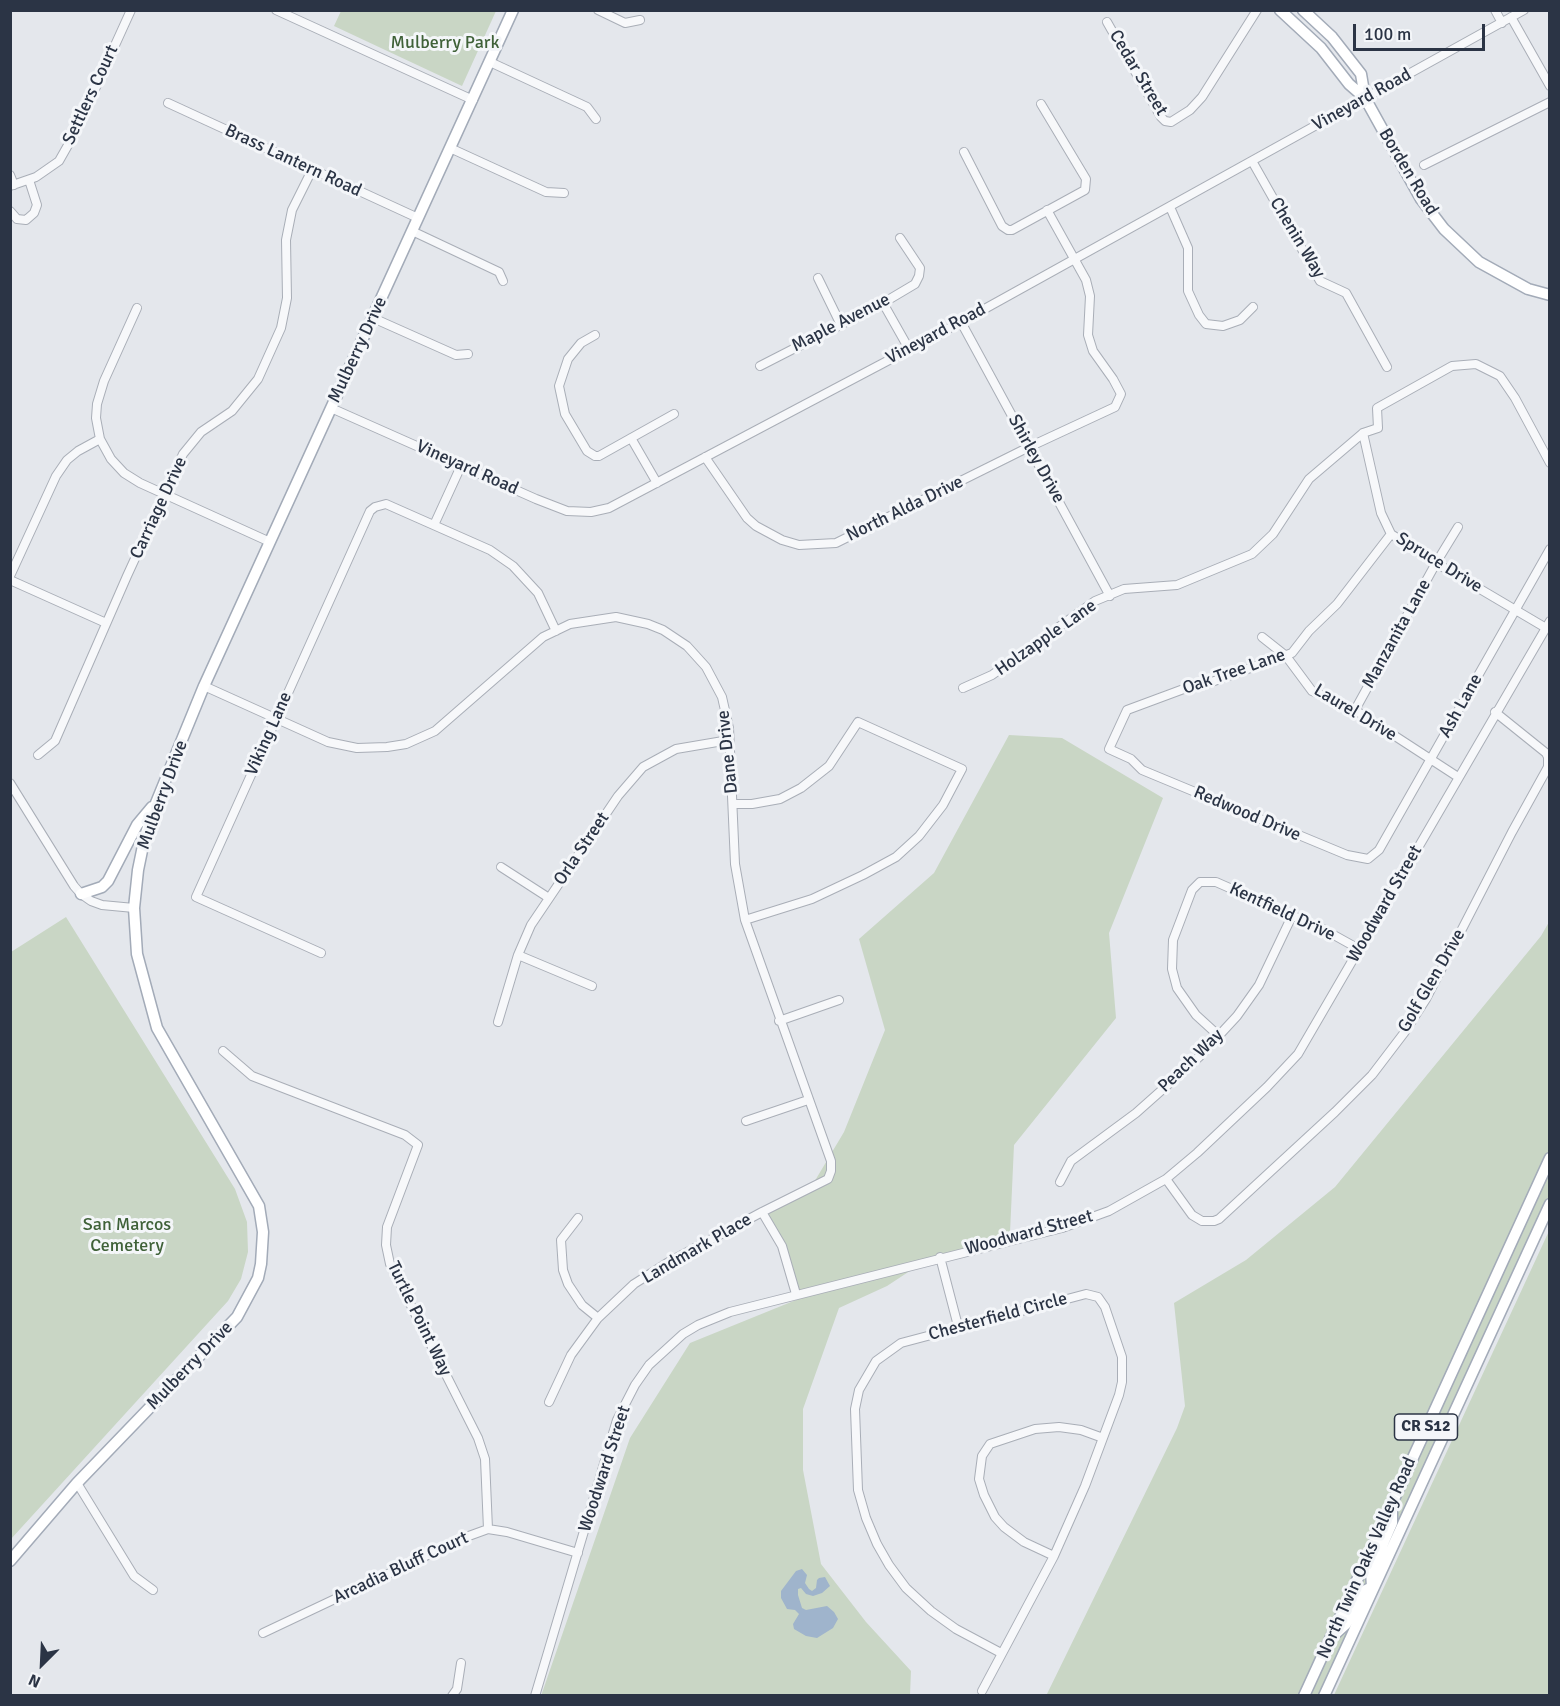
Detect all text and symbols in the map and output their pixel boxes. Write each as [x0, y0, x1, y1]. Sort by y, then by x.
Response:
scale bar [1356, 12, 1488, 50]
text: 100 m [1364, 23, 1411, 45]
street label: Cedar Street [1104, 26, 1172, 120]
park label: Mulberry Park [391, 32, 499, 54]
street label: Settlers Court [59, 42, 123, 148]
street label: Vineyard Road [1309, 64, 1415, 136]
street label: Brass Lantern Road [221, 120, 365, 202]
street label: Borden Road [1374, 125, 1442, 219]
street label: Chenin Way [1265, 194, 1329, 282]
street label: Maple Avenue [788, 289, 894, 357]
street label: Mulberry Drive [324, 294, 392, 406]
street label: Vineyard Road [883, 299, 989, 369]
street label: Shirley Drive [1003, 411, 1069, 507]
street label: Vineyard Road [413, 436, 521, 500]
street label: Carriage Drive [126, 454, 192, 562]
street label: North Alda Drive [843, 471, 967, 547]
street label: Spruce Drive [1392, 528, 1486, 598]
street label: Manzanita Lane [1358, 575, 1436, 693]
street label: Holzapple Lane [991, 595, 1101, 681]
street label: Oak Tree Lane [1180, 644, 1288, 700]
street label: Ash Lane [1435, 670, 1487, 742]
street label: Laurel Drive [1310, 680, 1400, 746]
street label: Viking Lane [241, 689, 297, 779]
street label: Dane Drive [713, 709, 743, 795]
street label: Mulberry Drive [133, 738, 193, 852]
street label: Redwood Drive [1190, 782, 1304, 846]
street label: Orla Street [550, 808, 614, 890]
street label: Woodward Street [1343, 842, 1427, 966]
street label: Kentfield Drive [1226, 878, 1338, 946]
street label: Golf Glen Drive [1394, 925, 1470, 1037]
street label: Peach Way [1154, 1025, 1228, 1097]
street label: Woodward Street [963, 1206, 1095, 1260]
street label: Landmark Place [638, 1209, 756, 1289]
park label: San Marcos Cemetery [83, 1214, 171, 1256]
street label: Turtle Point Way [382, 1258, 456, 1380]
street label: Chesterfield Circle [926, 1288, 1070, 1346]
street label: Mulberry Drive [142, 1317, 238, 1415]
street label: Woodward Street [574, 1403, 636, 1535]
road number: CR S12 [1394, 1414, 1458, 1440]
street label: North Twin Oaks Valley Road [1313, 1454, 1421, 1662]
street label: Arcadia Bluff Court [330, 1527, 472, 1609]
north arrow [12, 1634, 72, 1694]
text: N [26, 1669, 44, 1692]

